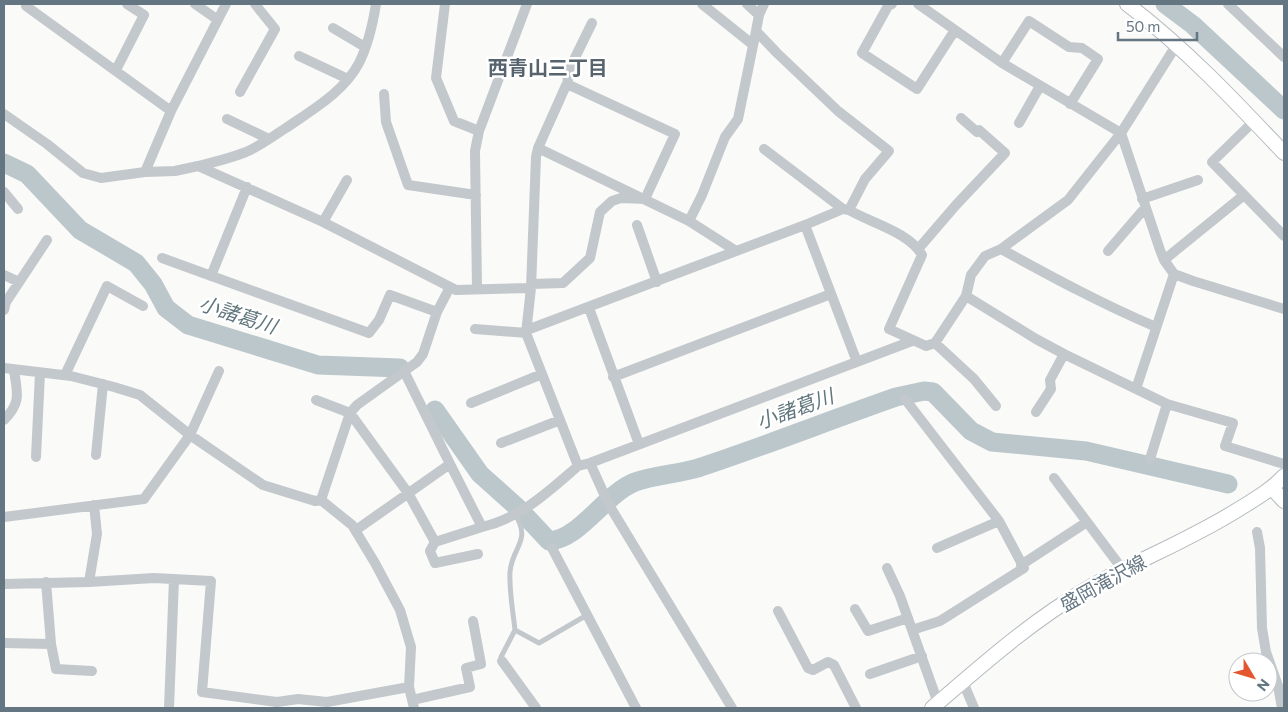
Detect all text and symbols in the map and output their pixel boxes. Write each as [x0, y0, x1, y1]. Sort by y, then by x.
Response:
scale bar [1118, 10, 1197, 42]
text: 50 m [1126, 17, 1160, 35]
district label: 西青山三丁目 [488, 55, 608, 79]
water label: 小諸葛川 [197, 290, 282, 338]
water label: 小諸葛川 [753, 382, 838, 433]
street label: 盛岡滝沢線 [1056, 549, 1150, 616]
north arrow [1228, 652, 1278, 702]
text: N [1254, 676, 1274, 695]

